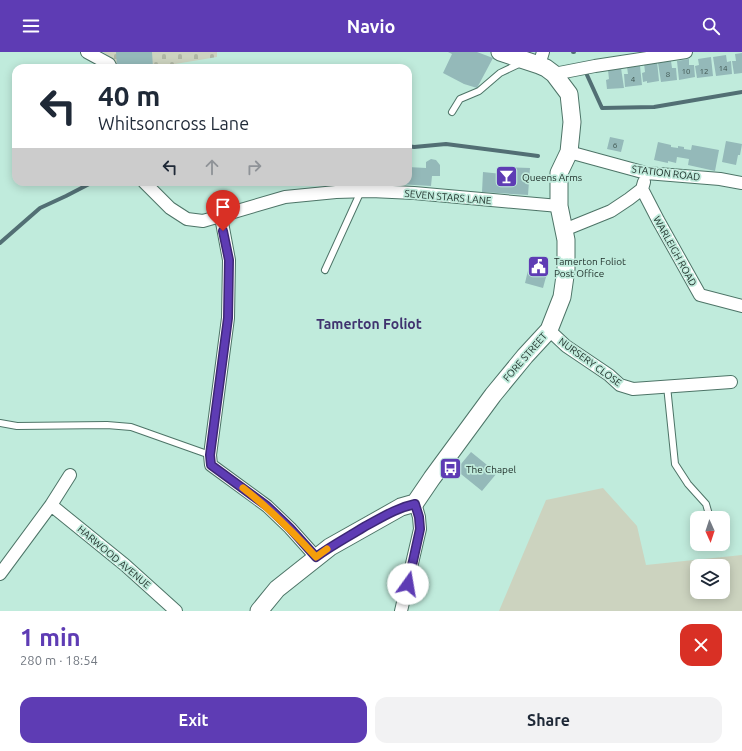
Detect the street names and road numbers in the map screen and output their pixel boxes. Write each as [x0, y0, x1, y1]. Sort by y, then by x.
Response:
street label: STATION ROAD [631, 163, 701, 183]
street label: SEVEN STARS LANE [404, 188, 492, 206]
street label: WARLEIGH ROAD [651, 214, 699, 288]
street label: FORE STREET [501, 330, 549, 384]
street label: NURSERY CLOSE [557, 336, 624, 389]
street label: HARWOOD AVENUE [75, 523, 153, 591]

